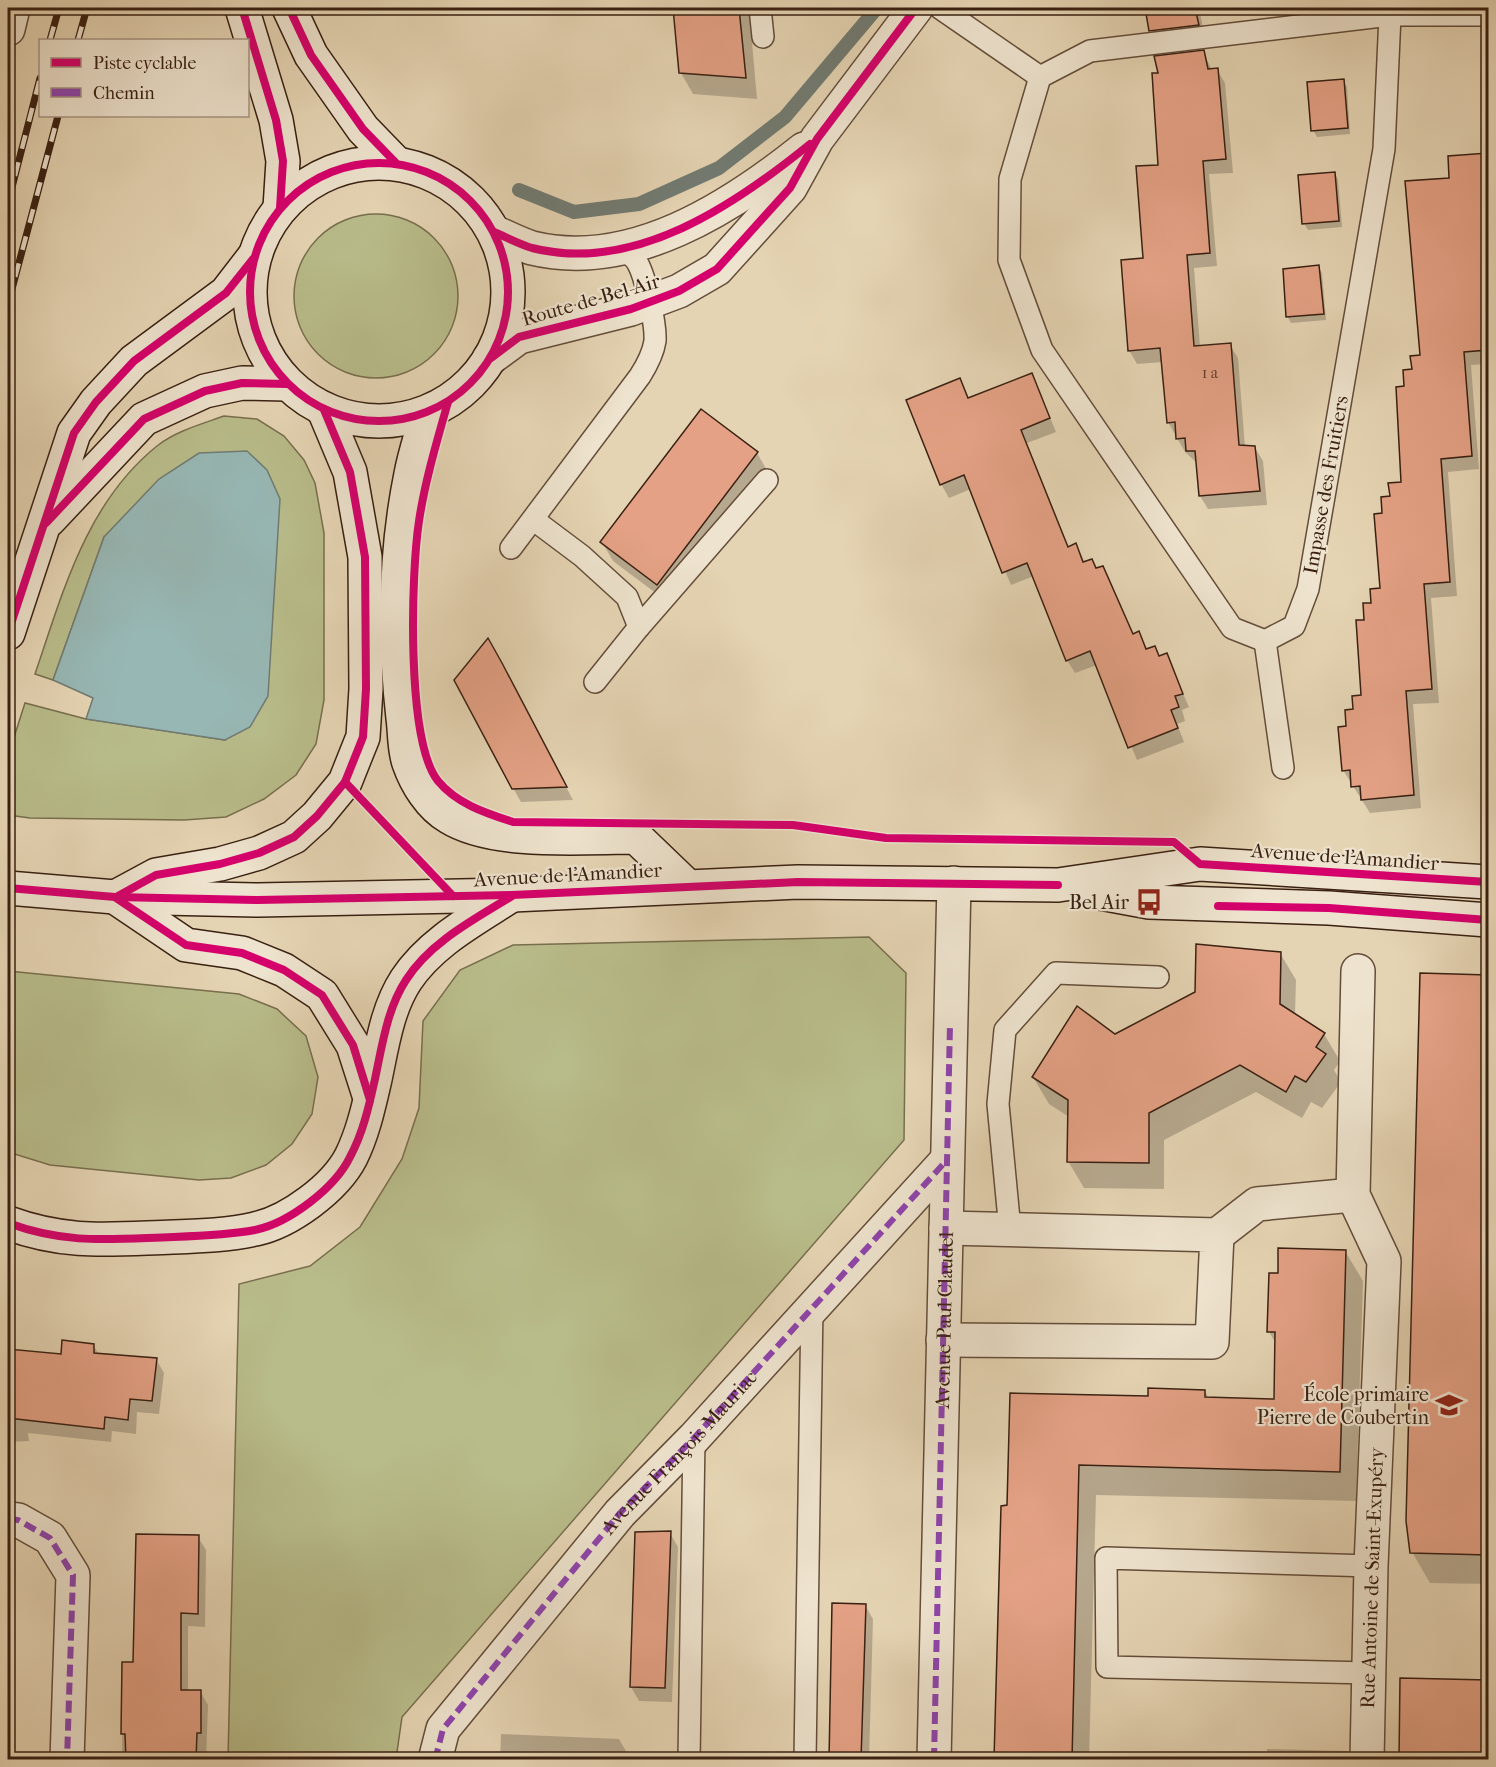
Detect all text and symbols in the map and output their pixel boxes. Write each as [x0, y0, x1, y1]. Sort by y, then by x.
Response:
legend [39, 39, 249, 117]
text: Piste cyclable [93, 53, 196, 74]
text: Chemin [93, 83, 155, 104]
street label: Route de Bel-Air [519, 269, 663, 331]
house number: 1 a [1202, 363, 1219, 382]
street label: Impasse des Fruitiers [1299, 394, 1353, 576]
street label: Avenue de l'Amandier [1249, 839, 1440, 875]
street label: Avenue de l'Amandier [472, 859, 663, 891]
bus stop icon: Bel Air [1134, 887, 1164, 917]
place label: Bel Air [1069, 891, 1129, 914]
street label: Avenue Paul Claudel [930, 1231, 958, 1410]
street label: Avenue François Mauriac [596, 1365, 762, 1539]
place label: École primaire Pierre de Coubertin [1257, 1382, 1429, 1429]
school or university icon: École primaire Pierre de Coubertin [1434, 1390, 1464, 1420]
street label: Rue Antoine de Saint-Exupéry [1356, 1446, 1388, 1709]

